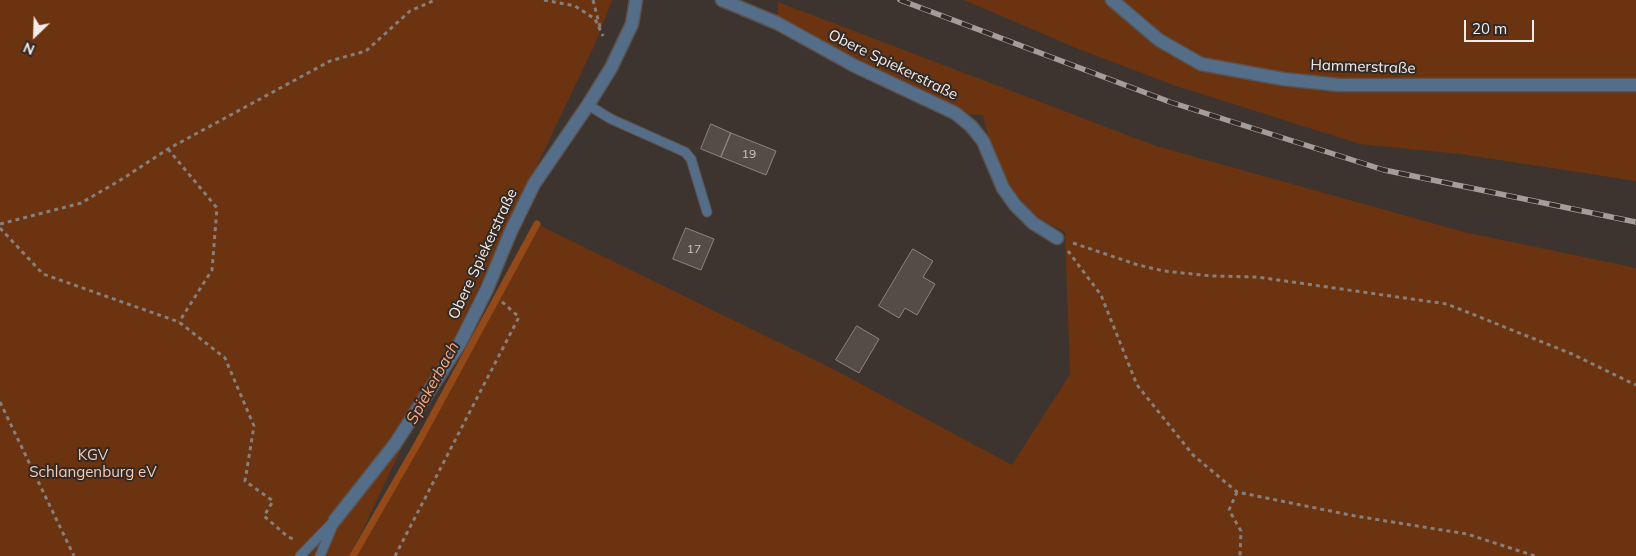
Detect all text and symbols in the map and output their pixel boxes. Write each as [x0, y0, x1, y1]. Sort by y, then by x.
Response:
north arrow [10, 10, 60, 60]
scale bar [1466, 10, 1536, 42]
text: 20 m [1472, 19, 1507, 38]
street label: Obere Spiekerstraße [825, 26, 961, 104]
text: N [20, 38, 37, 59]
street label: Hammerstraße [1310, 56, 1416, 78]
house number: 19 [742, 147, 756, 161]
street label: Obere Spiekerstraße [445, 186, 521, 322]
house number: 17 [687, 242, 701, 256]
water label: Spiekerbach [403, 338, 463, 428]
park label: KGV Schlangenburg eV [29, 446, 157, 481]

